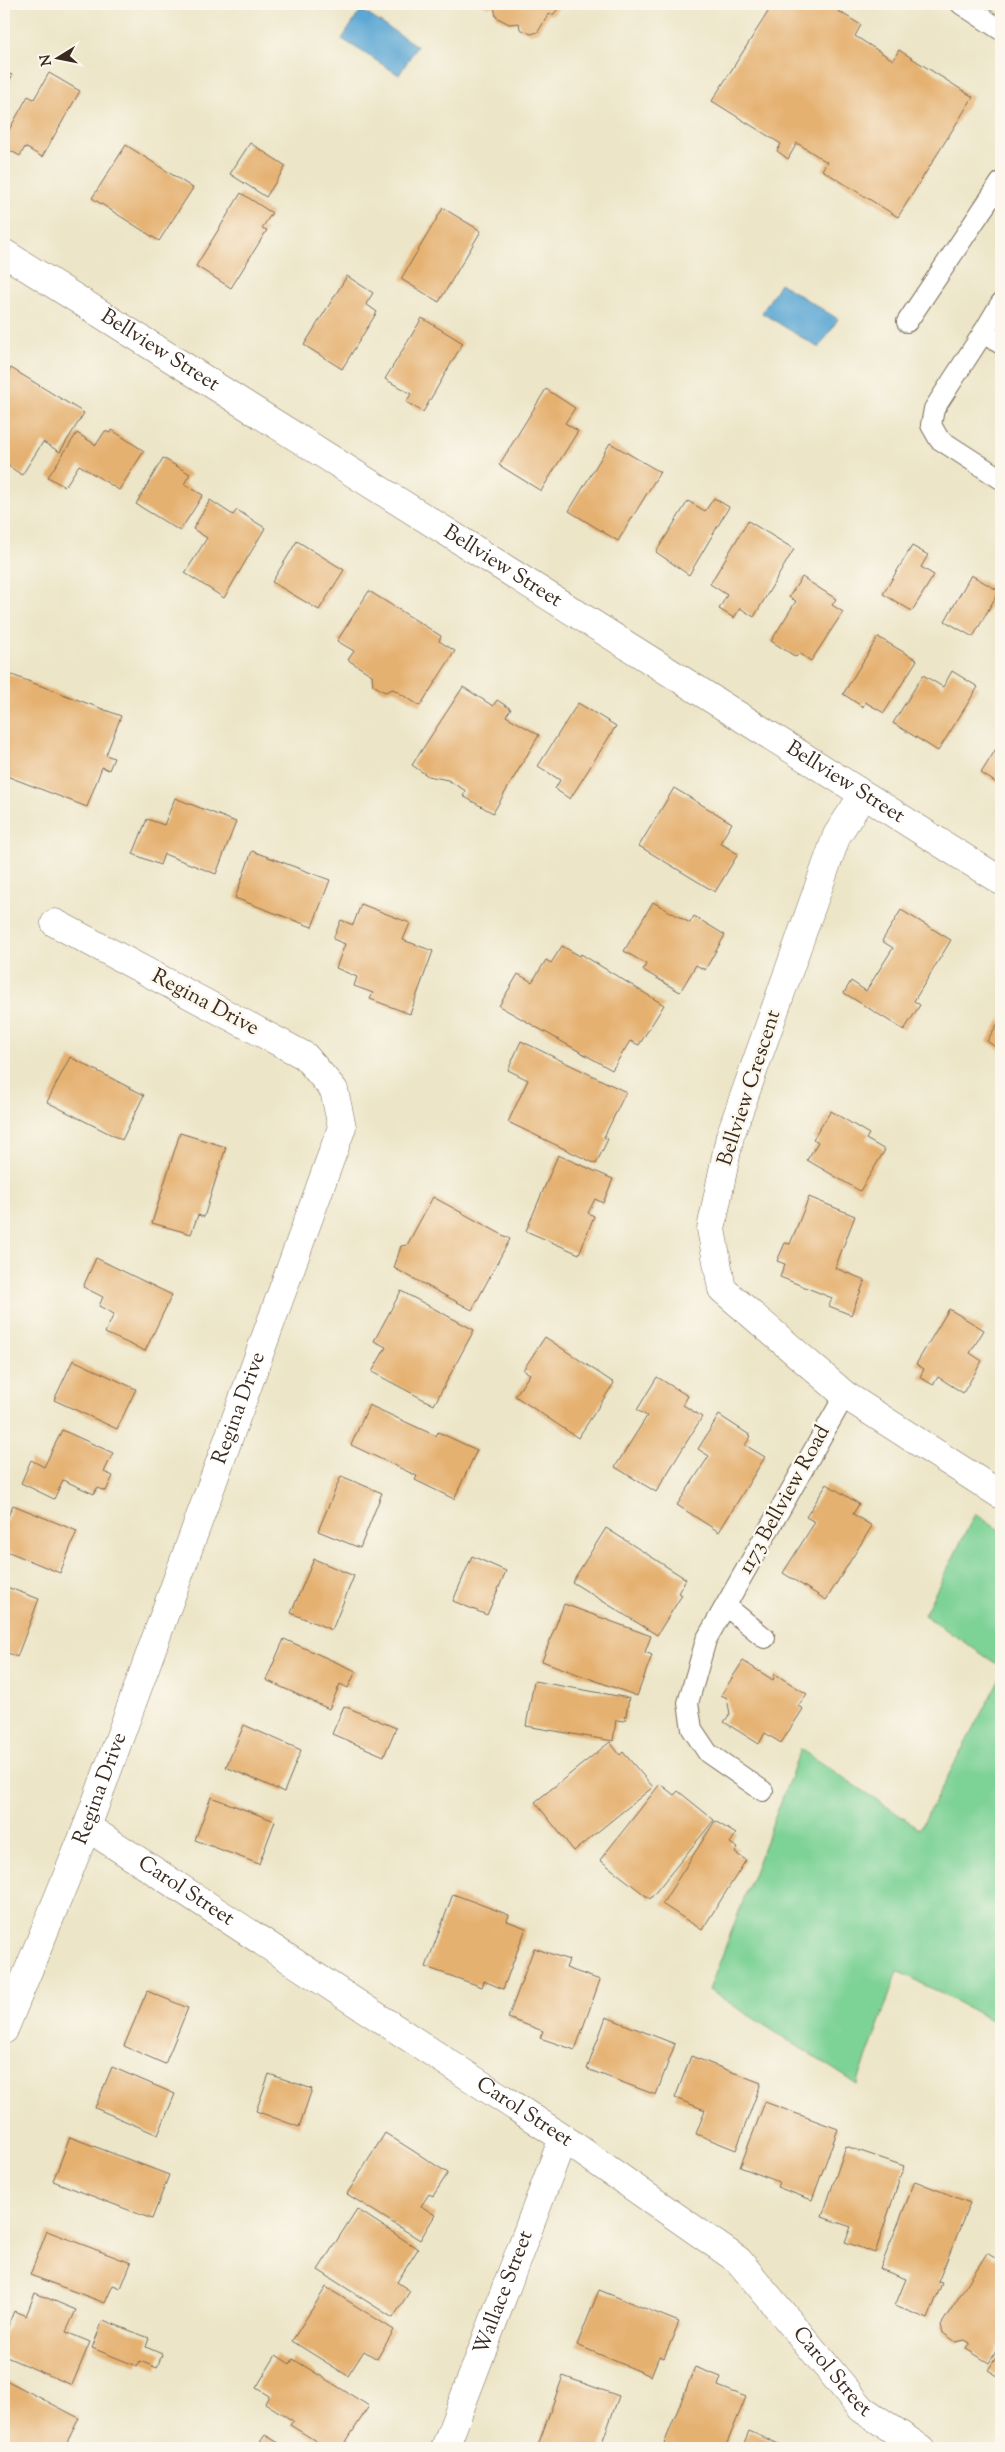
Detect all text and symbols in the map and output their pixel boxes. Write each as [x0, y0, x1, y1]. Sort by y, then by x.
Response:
north arrow [32, 32, 82, 82]
text: N [36, 53, 58, 67]
street label: Bellview Street [94, 302, 225, 400]
street label: Bellview Street [437, 518, 568, 616]
street label: Bellview Street [780, 734, 910, 832]
street label: Regina Drive [146, 962, 264, 1044]
street label: Bellview Crescent [711, 1006, 789, 1170]
street label: Regina Drive [205, 1348, 274, 1469]
street label: 1173 Bellview Road [732, 1420, 838, 1580]
street label: Regina Drive [66, 1728, 135, 1849]
street label: Carol Street [132, 1849, 240, 1934]
street label: Carol Street [470, 2070, 578, 2155]
street label: Wallace Street [467, 2226, 541, 2359]
street label: Carol Street [785, 2320, 876, 2425]

